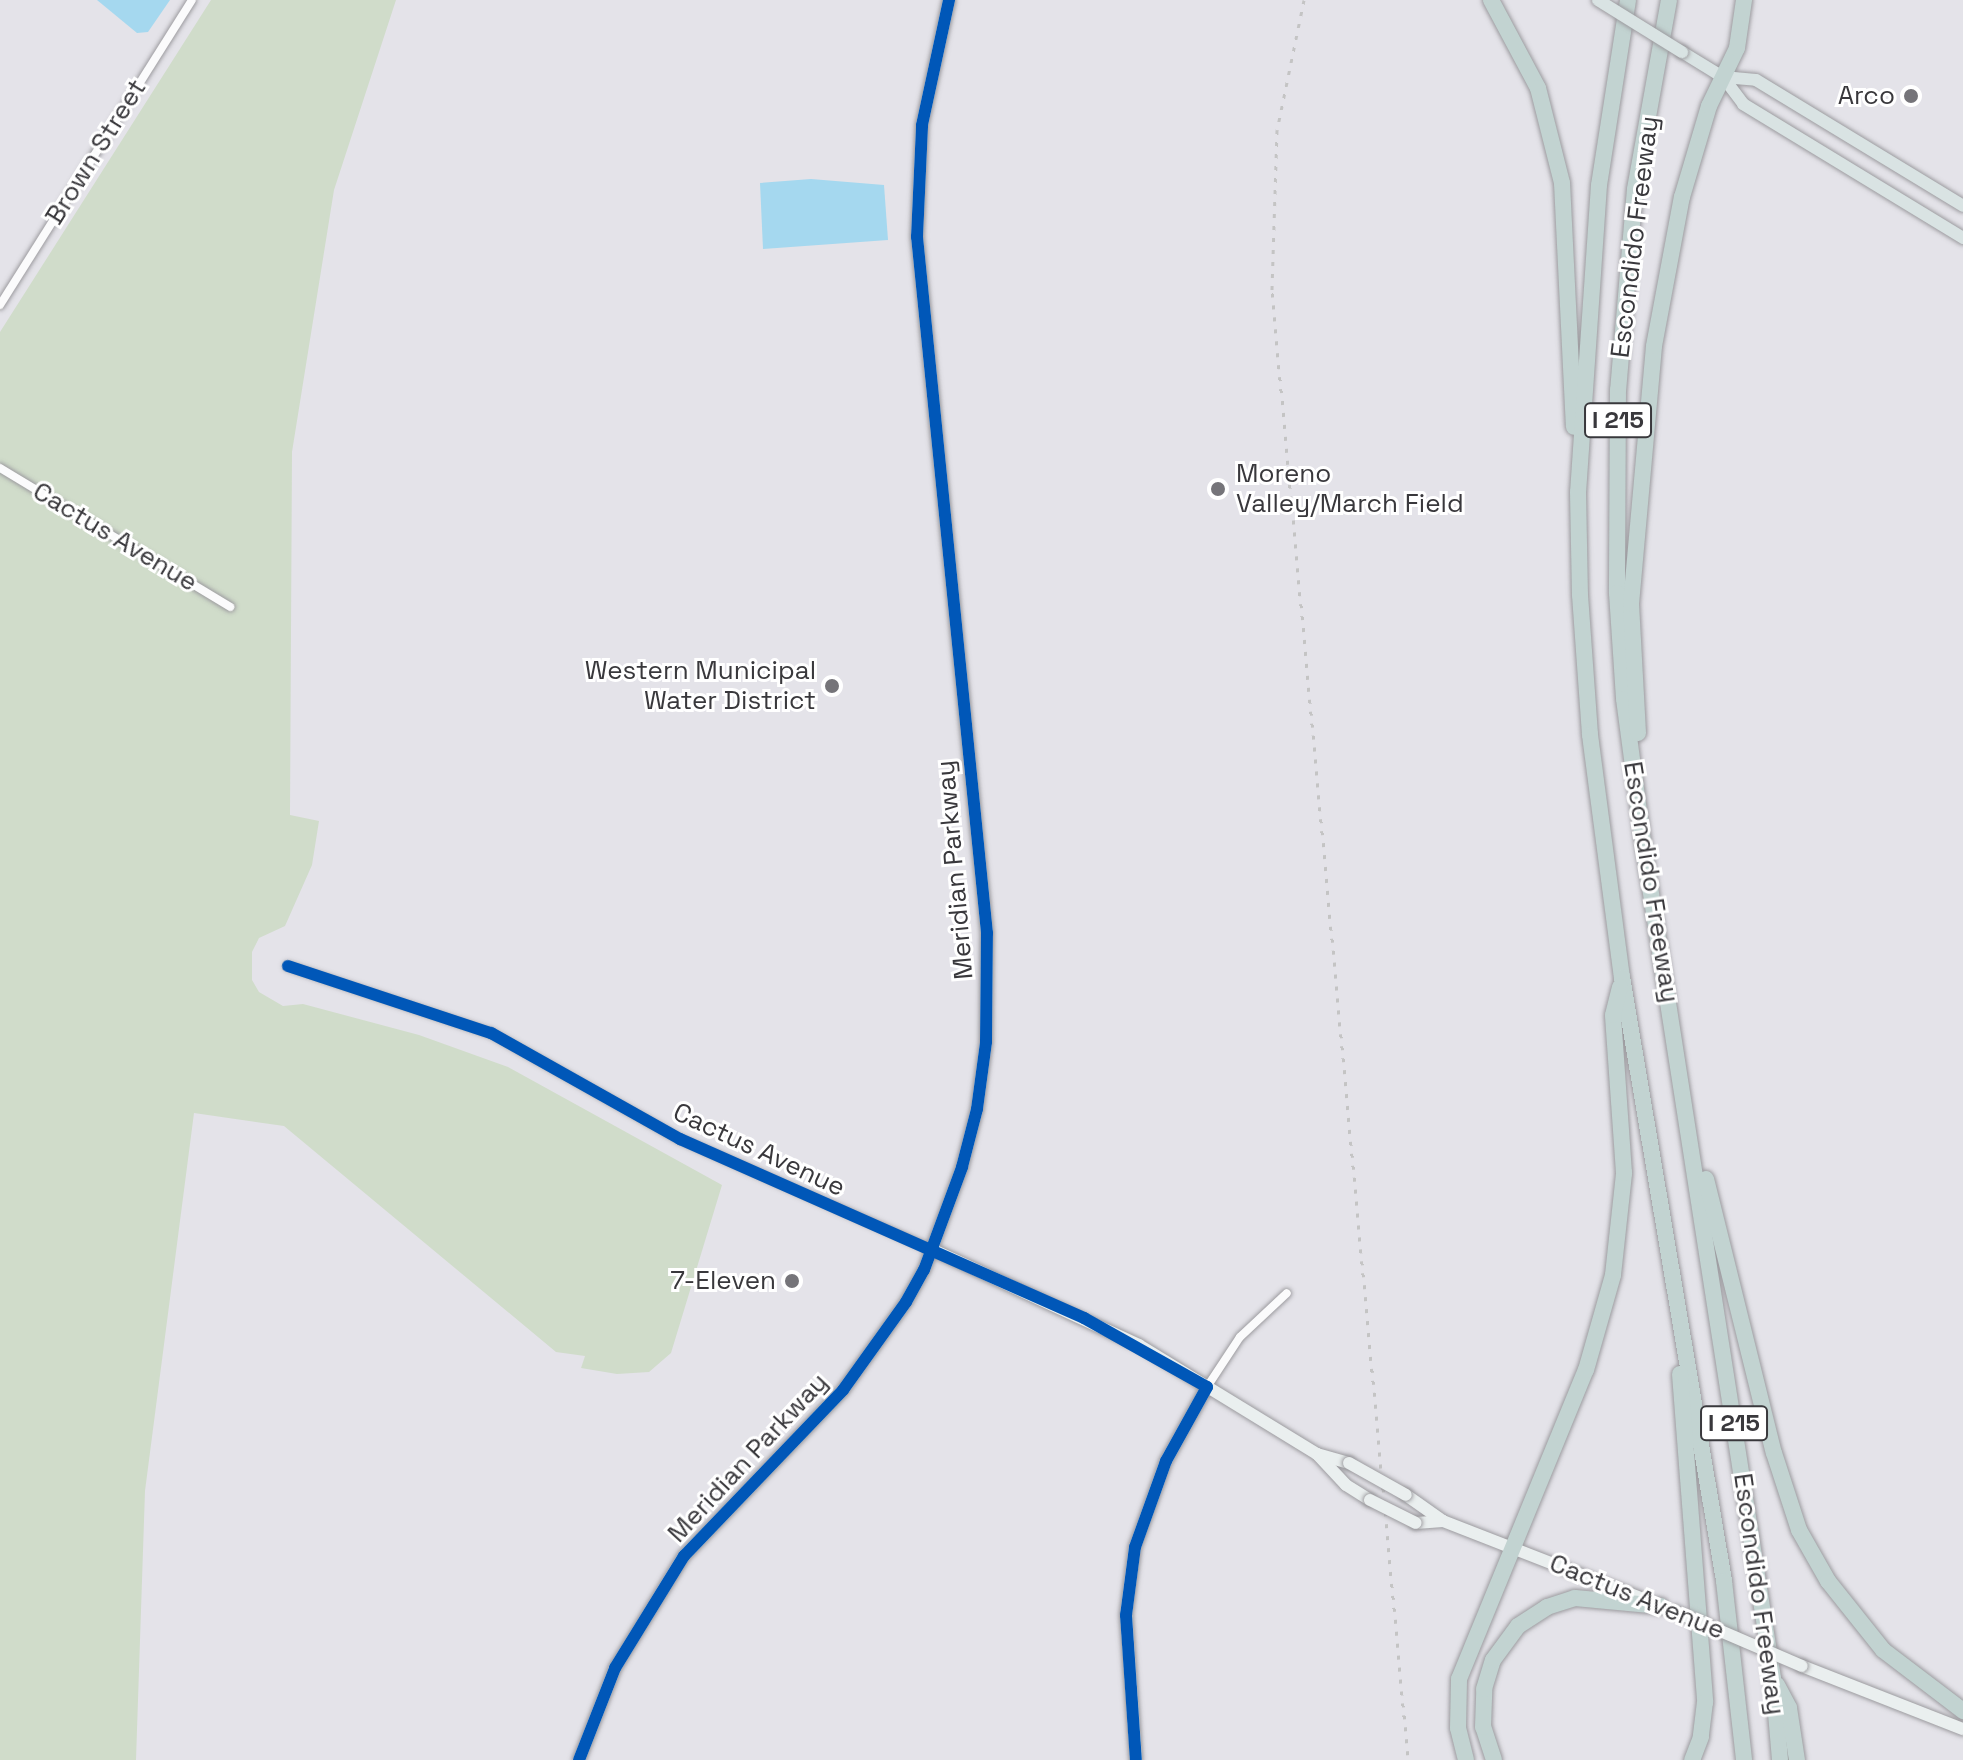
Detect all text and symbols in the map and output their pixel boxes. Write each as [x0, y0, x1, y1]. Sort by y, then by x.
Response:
street label: Brown Street [39, 74, 153, 230]
place label: Arco [1838, 80, 1895, 112]
marker: Arco [1902, 87, 1920, 105]
street label: Escondido Freeway [1605, 114, 1665, 360]
road number: I 215 [1584, 400, 1652, 440]
place label: Moreno Valley/March Field [1236, 458, 1464, 520]
street label: Cactus Avenue [27, 476, 203, 598]
marker: Moreno Valley/March Field [1207, 478, 1229, 500]
place label: Western Municipal Water District [585, 655, 816, 716]
marker: Western Municipal Water District [823, 677, 841, 695]
street label: Meridian Parkway [930, 759, 980, 981]
street label: Escondido Freeway [1617, 759, 1685, 1005]
street label: Cactus Avenue [668, 1096, 850, 1204]
place label: 7-Eleven [670, 1265, 776, 1297]
marker: 7-Eleven [783, 1272, 801, 1290]
street label: Meridian Parkway [662, 1367, 834, 1549]
road number: I 215 [1700, 1403, 1768, 1443]
street label: Escondido Freeway [1727, 1471, 1791, 1717]
street label: Cactus Avenue [1545, 1548, 1729, 1646]

